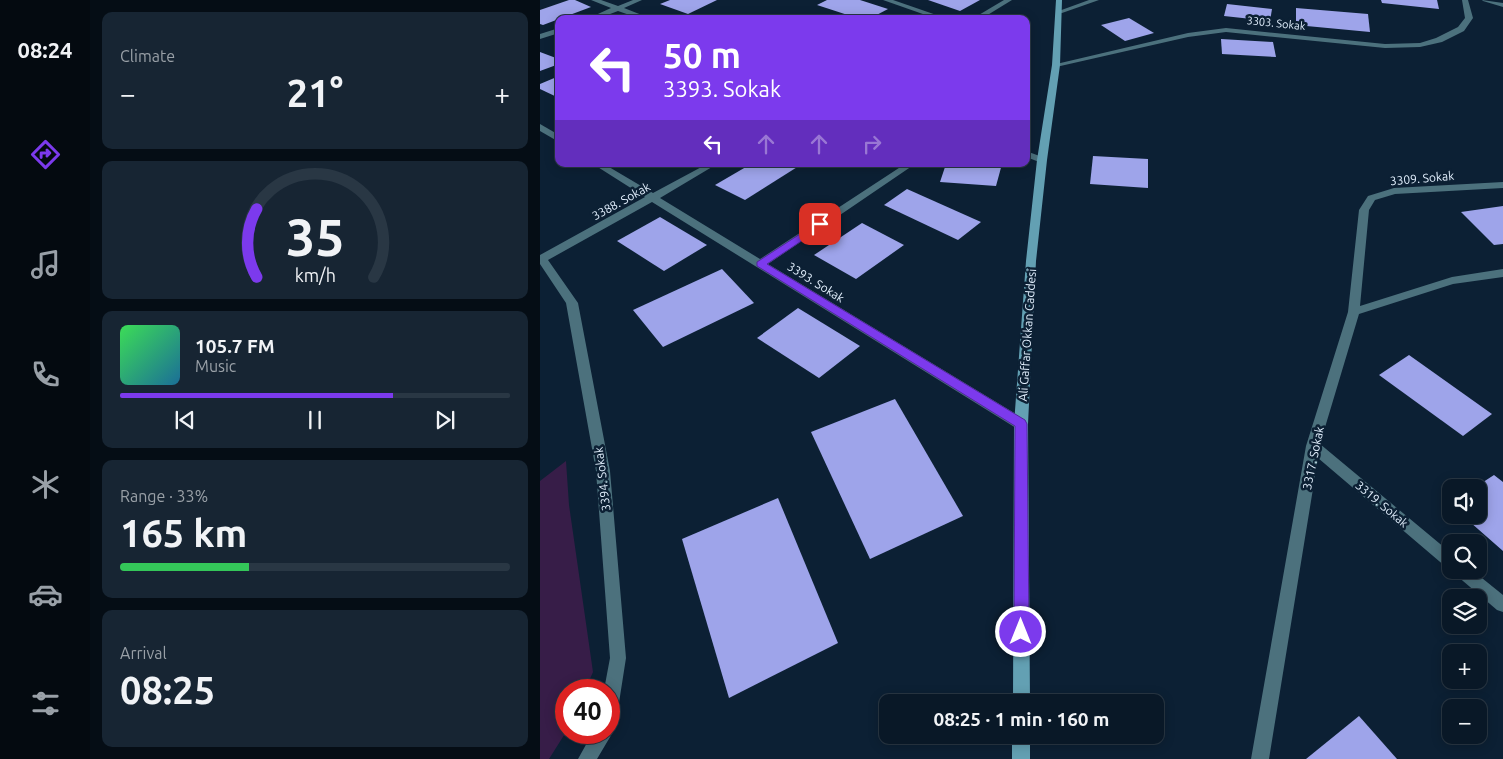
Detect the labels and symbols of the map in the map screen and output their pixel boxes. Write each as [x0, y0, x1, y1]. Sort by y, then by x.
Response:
street label: 3303. Sokak [1246, 14, 1306, 32]
street label: 3309. Sokak [1389, 169, 1455, 187]
street label: 3388. Sokak [590, 180, 652, 222]
pin [799, 203, 841, 245]
street label: 3393. Sokak [785, 259, 847, 305]
street label: Ali Gaffar Okkan Caddesi [1016, 268, 1038, 402]
street label: 3317. Sokak [1300, 425, 1326, 491]
street label: 3394. Sokak [592, 446, 612, 512]
street label: 3319. Sokak [1353, 478, 1411, 530]
position arrow [994, 605, 1046, 657]
speed limit sign: 40 [555, 679, 620, 744]

